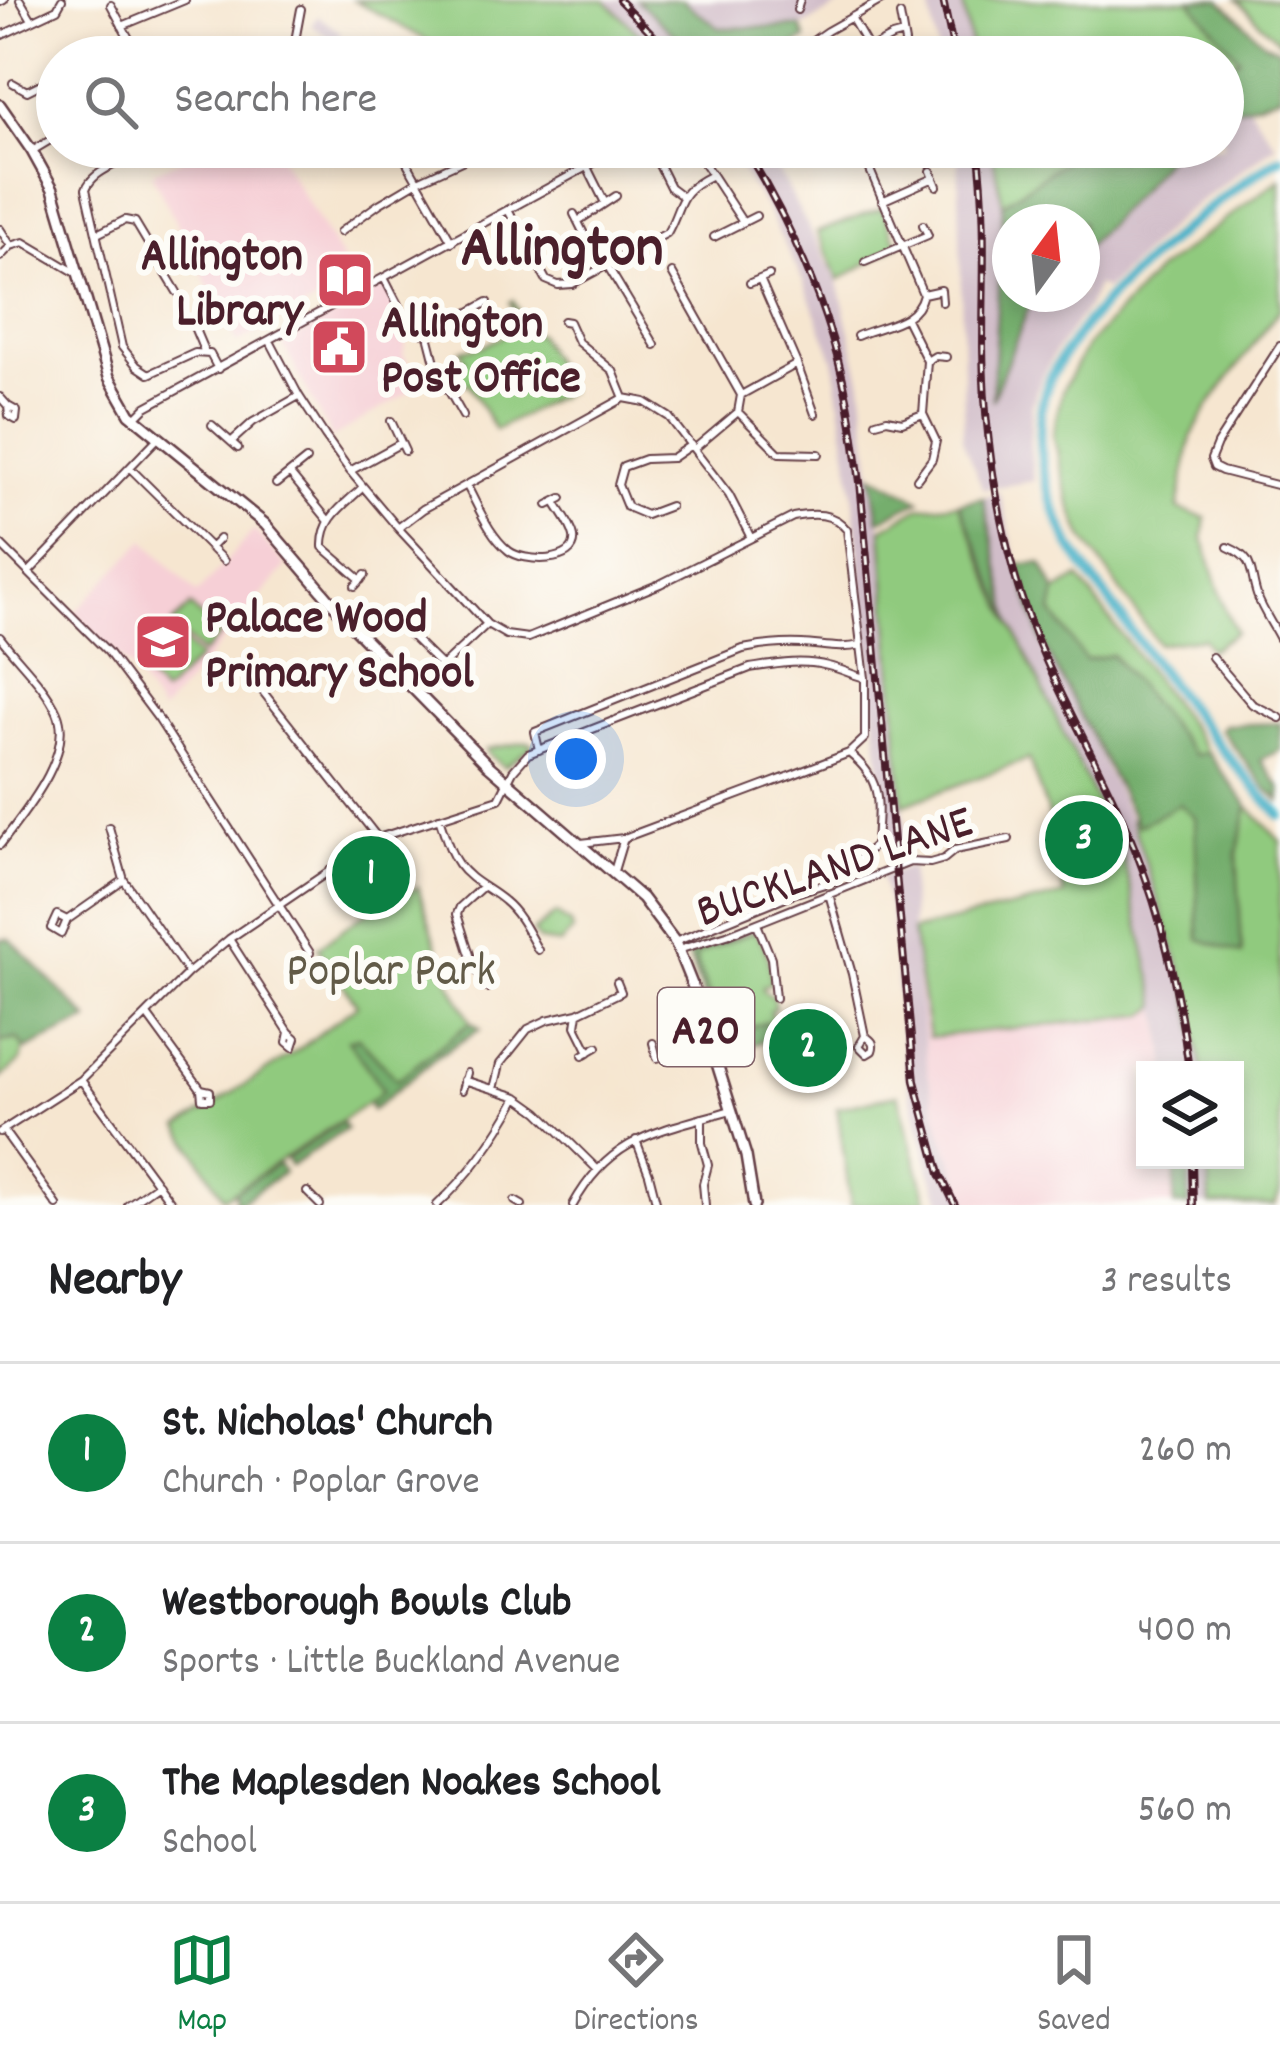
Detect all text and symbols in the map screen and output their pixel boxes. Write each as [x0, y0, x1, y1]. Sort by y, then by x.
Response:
search box [36, 36, 1244, 168]
icon: search [78, 69, 144, 135]
text: Search here [174, 70, 377, 134]
north arrow [992, 204, 1100, 312]
district label: Allington [461, 209, 663, 295]
place label: Allington Library [141, 225, 305, 349]
library icon: Allington Library [314, 249, 376, 311]
place label: Allington Post Office [381, 292, 581, 416]
public building icon: Allington Post Office [308, 316, 370, 378]
place label: Palace Wood Primary School [205, 587, 474, 711]
school or university icon: Palace Wood Primary School [132, 611, 194, 673]
your location [546, 729, 606, 789]
street label: BUCKLAND LANE [688, 790, 983, 950]
pin: 3 [1045, 795, 1123, 885]
pin: 1 [332, 830, 410, 920]
park label: Poplar Park [286, 940, 496, 1009]
road number: A20 [658, 988, 754, 1066]
pin: 2 [769, 1003, 847, 1093]
map controls [1136, 1061, 1244, 1169]
button: layers [1136, 1061, 1244, 1169]
text: Nearby [48, 1247, 181, 1319]
text: 3 results [1101, 1256, 1232, 1311]
text: St. Nicholas' Church [162, 1393, 493, 1457]
text: 1 [83, 1425, 91, 1480]
text: 260 m [1139, 1425, 1232, 1480]
text: Church · Poplar Grove [162, 1457, 480, 1512]
text: Westborough Bowls Club [162, 1573, 572, 1637]
text: 2 [78, 1605, 96, 1660]
text: 400 m [1138, 1605, 1232, 1660]
text: Sports · Little Buckland Avenue [162, 1637, 620, 1692]
text: The Maplesden Noakes School [162, 1753, 661, 1817]
text: 3 [78, 1785, 96, 1840]
text: 560 m [1138, 1785, 1232, 1840]
text: School [162, 1817, 257, 1872]
tab: Map [169, 1927, 235, 2046]
tab: Directions [574, 1927, 699, 2046]
tab: Saved [1037, 1927, 1111, 2046]

